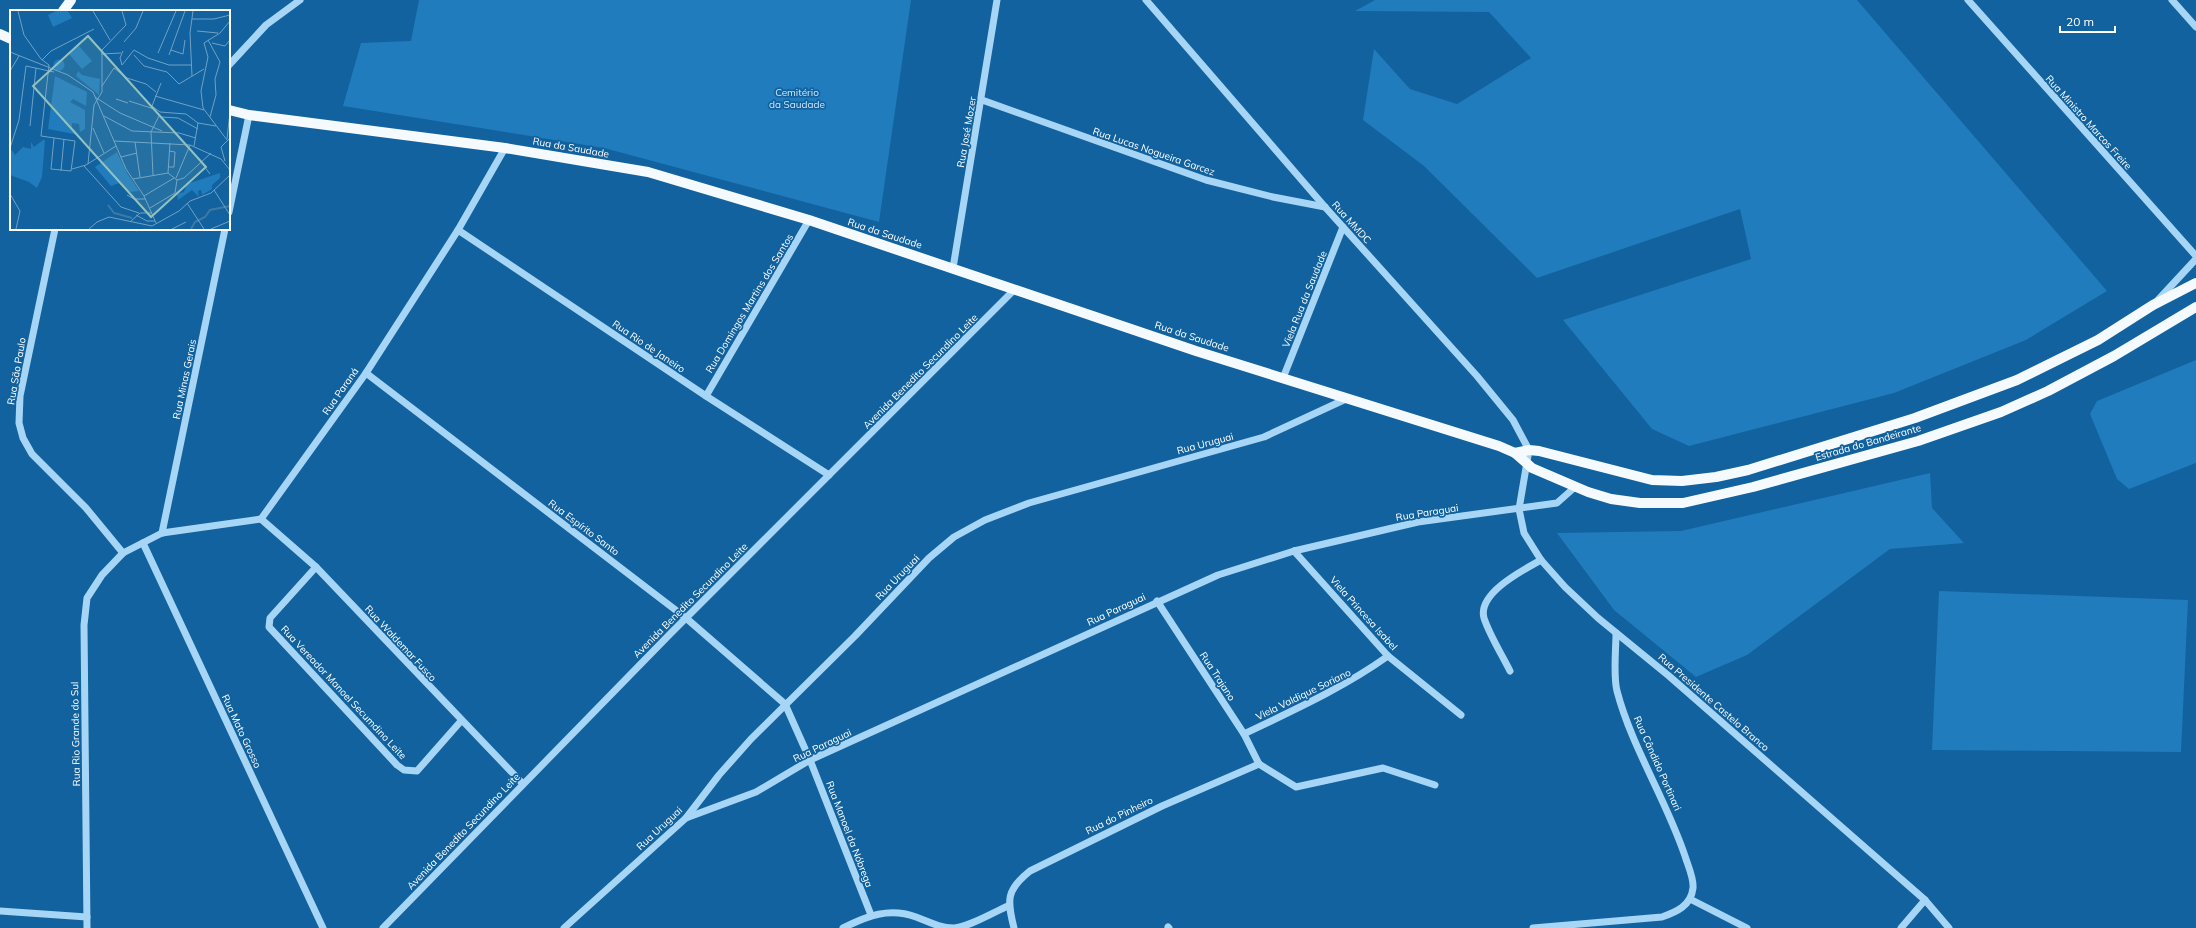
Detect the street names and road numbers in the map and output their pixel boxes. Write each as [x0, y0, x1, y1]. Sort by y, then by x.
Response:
street label: Rua Ministro Marcos Freire [2043, 72, 2135, 172]
street label: Rua José Mozer [954, 95, 979, 169]
street label: Rua Lucas Nogueira Garcez [1091, 124, 1217, 178]
street label: Rua da Saudade [532, 134, 610, 161]
street label: Rua MMDC [1329, 198, 1374, 246]
street label: Rua da Saudade [846, 215, 924, 252]
street label: Rua Domingos Martins dos Santos [703, 231, 796, 375]
street label: Viela Rua da Saudade [1279, 249, 1330, 349]
street label: Avenida Benedito Secundino Leite [860, 311, 981, 432]
street label: Rua Rio de Janeiro [610, 317, 688, 376]
street label: Rua da Saudade [1153, 318, 1231, 355]
street label: Rua São Paulo [4, 336, 29, 406]
street label: Rua Minas Gerais [170, 338, 199, 420]
street label: Rua Paraná [319, 365, 362, 418]
street label: Estrada do Bandeirante [1814, 421, 1923, 464]
street label: Rua Uruguai [1175, 430, 1235, 457]
street label: Rua Espírito Santo [546, 496, 622, 558]
street label: Rua Paraguai [1395, 501, 1459, 524]
street label: Avenida Benedito Secundino Leite [630, 540, 751, 661]
street label: Rua Uruguai [872, 552, 922, 603]
street label: Viela Princesa Isabel [1327, 574, 1400, 653]
street label: Rua Paraguai [1085, 590, 1148, 629]
street label: Rua Waldemar Fusco [362, 603, 440, 684]
street label: Rua Vereador Manoel Secumdino Leite [278, 623, 409, 762]
street label: Rua Trajano [1197, 649, 1238, 704]
street label: Rua Presidente Castelo Branco [1656, 651, 1772, 754]
street label: Viela Valdique Soriano [1253, 666, 1353, 723]
street label: Rua Rio Grande do Sul [68, 682, 83, 786]
street label: Rua Mato Grosso [219, 692, 264, 770]
street label: Rua Cândido Portinari [1631, 714, 1684, 813]
street label: Rua Paraguai [791, 726, 854, 765]
street label: Avenida Benedito Secundino Leite [404, 770, 523, 892]
street label: Rua Manoel da Nóbrega [823, 779, 876, 889]
street label: Rua do Pinheiro [1083, 793, 1155, 837]
street label: Rua Uruguai [634, 804, 685, 853]

